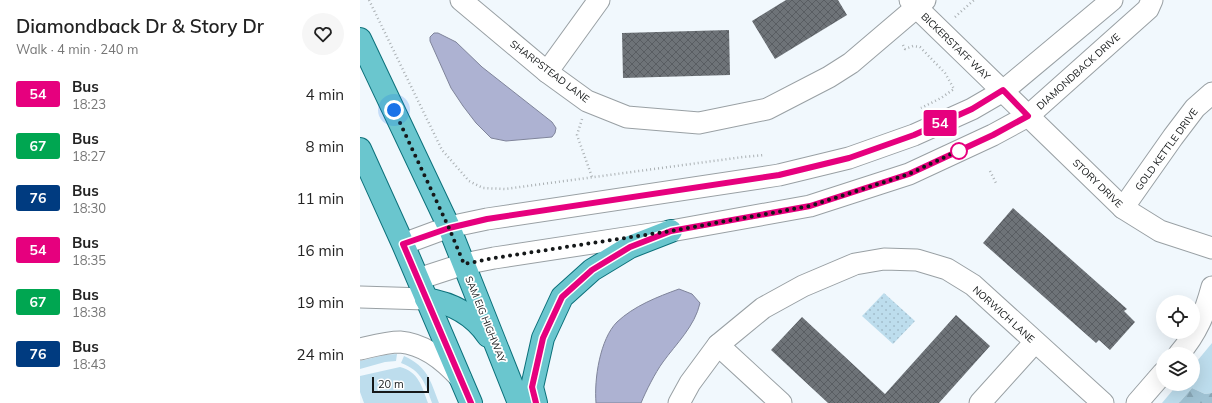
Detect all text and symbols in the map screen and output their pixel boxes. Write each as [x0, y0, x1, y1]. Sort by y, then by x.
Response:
street label: BICKERSTAFF WAY [918, 10, 994, 83]
button: heart [302, 13, 344, 55]
text: Diamondback Dr & Story Dr [16, 14, 264, 38]
street label: DIAMONDBACK DRIVE [1034, 30, 1123, 112]
street label: SHARPSTEAD LANE [507, 37, 592, 106]
text: Walk · 4 min · 240 m [16, 41, 138, 57]
text: Bus [72, 77, 99, 96]
text: 54 [30, 85, 46, 103]
text: 4 min [306, 85, 344, 104]
text: 18:23 [72, 96, 106, 112]
your location [384, 100, 404, 120]
street label: GOLD KETTLE DRIVE [1132, 105, 1201, 193]
line badge: 54 [922, 110, 958, 136]
text: 54 [932, 114, 948, 132]
text: Bus [72, 129, 99, 148]
text: 67 [30, 137, 46, 155]
text: 8 min [306, 137, 344, 156]
unlabelled marker [950, 142, 968, 160]
text: 18:27 [72, 148, 106, 164]
street label: STORY DRIVE [1070, 156, 1126, 211]
text: Bus [72, 181, 99, 200]
text: 76 [30, 189, 46, 207]
text: 11 min [297, 189, 344, 208]
text: 18:30 [72, 200, 106, 216]
text: Bus [72, 233, 99, 252]
text: 54 [30, 241, 46, 259]
text: 16 min [297, 241, 344, 260]
text: 18:35 [72, 252, 106, 268]
street label: SAM EIG HIGHWAY [462, 274, 509, 365]
street label: NORWICH LANE [970, 283, 1037, 346]
text: Bus [72, 285, 99, 304]
text: 67 [30, 293, 46, 311]
text: 19 min [297, 293, 344, 312]
map controls [1156, 295, 1200, 391]
button: locate [1156, 295, 1200, 339]
text: 18:38 [72, 304, 106, 320]
text: Bus [72, 337, 99, 356]
text: 76 [30, 345, 46, 363]
text: 24 min [297, 345, 344, 364]
button: layers [1156, 347, 1200, 391]
text: 18:43 [72, 356, 106, 372]
scale bar [372, 375, 429, 394]
text: 20 m [378, 377, 404, 391]

